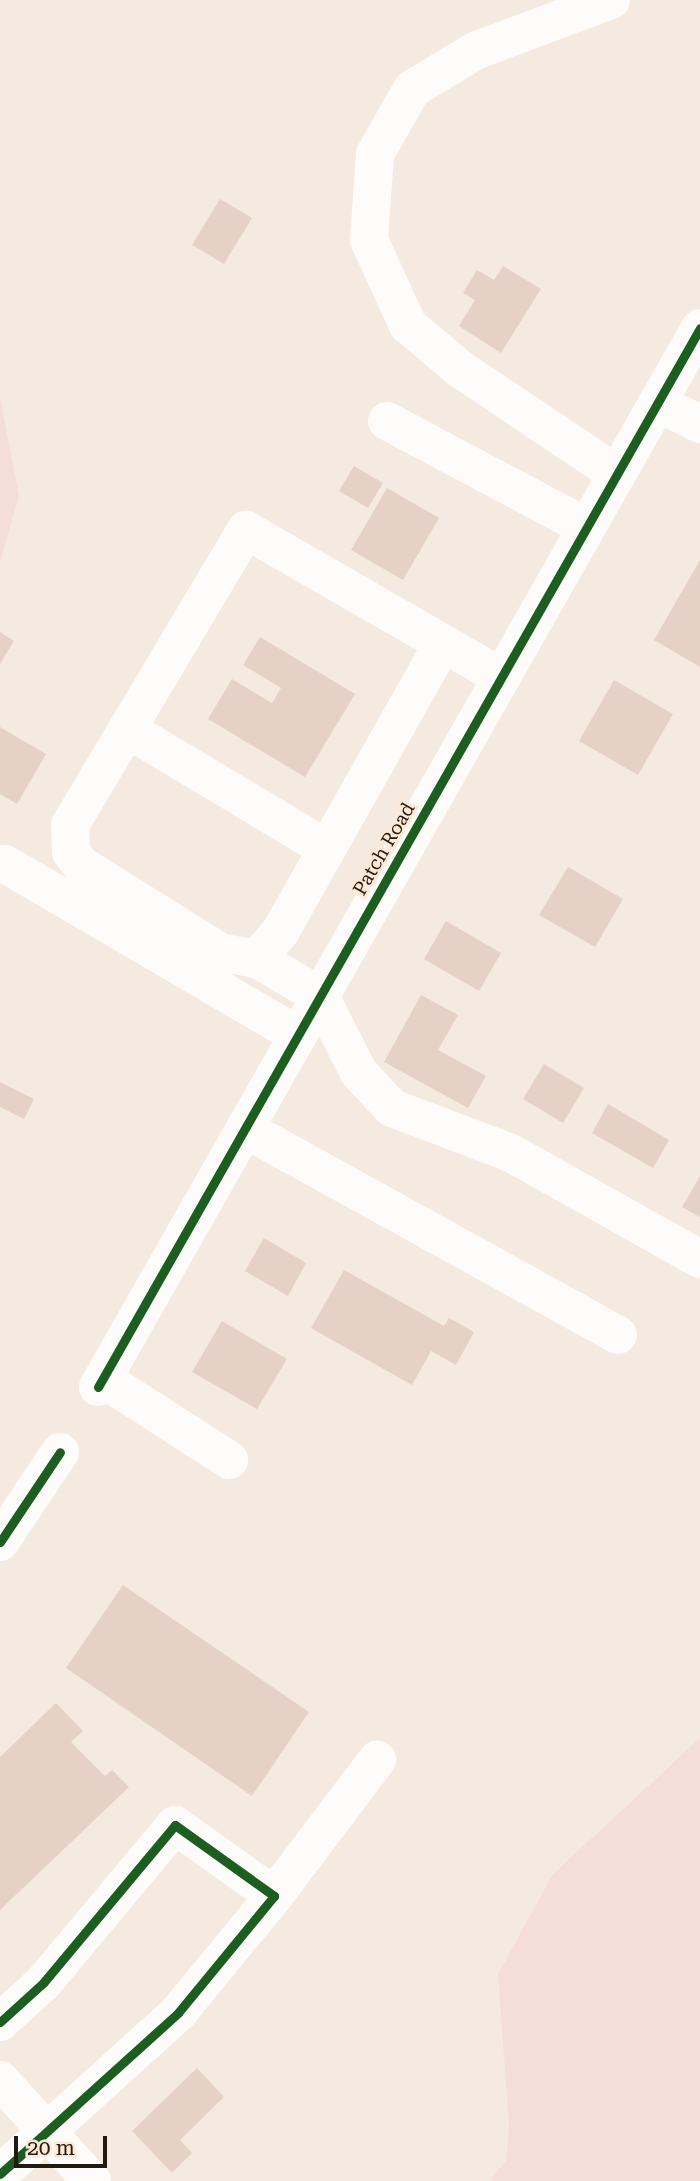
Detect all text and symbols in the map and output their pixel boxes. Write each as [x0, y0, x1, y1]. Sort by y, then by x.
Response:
street label: Patch Road [348, 799, 420, 899]
scale bar [18, 2122, 110, 2166]
text: 20 m [27, 2136, 75, 2160]

